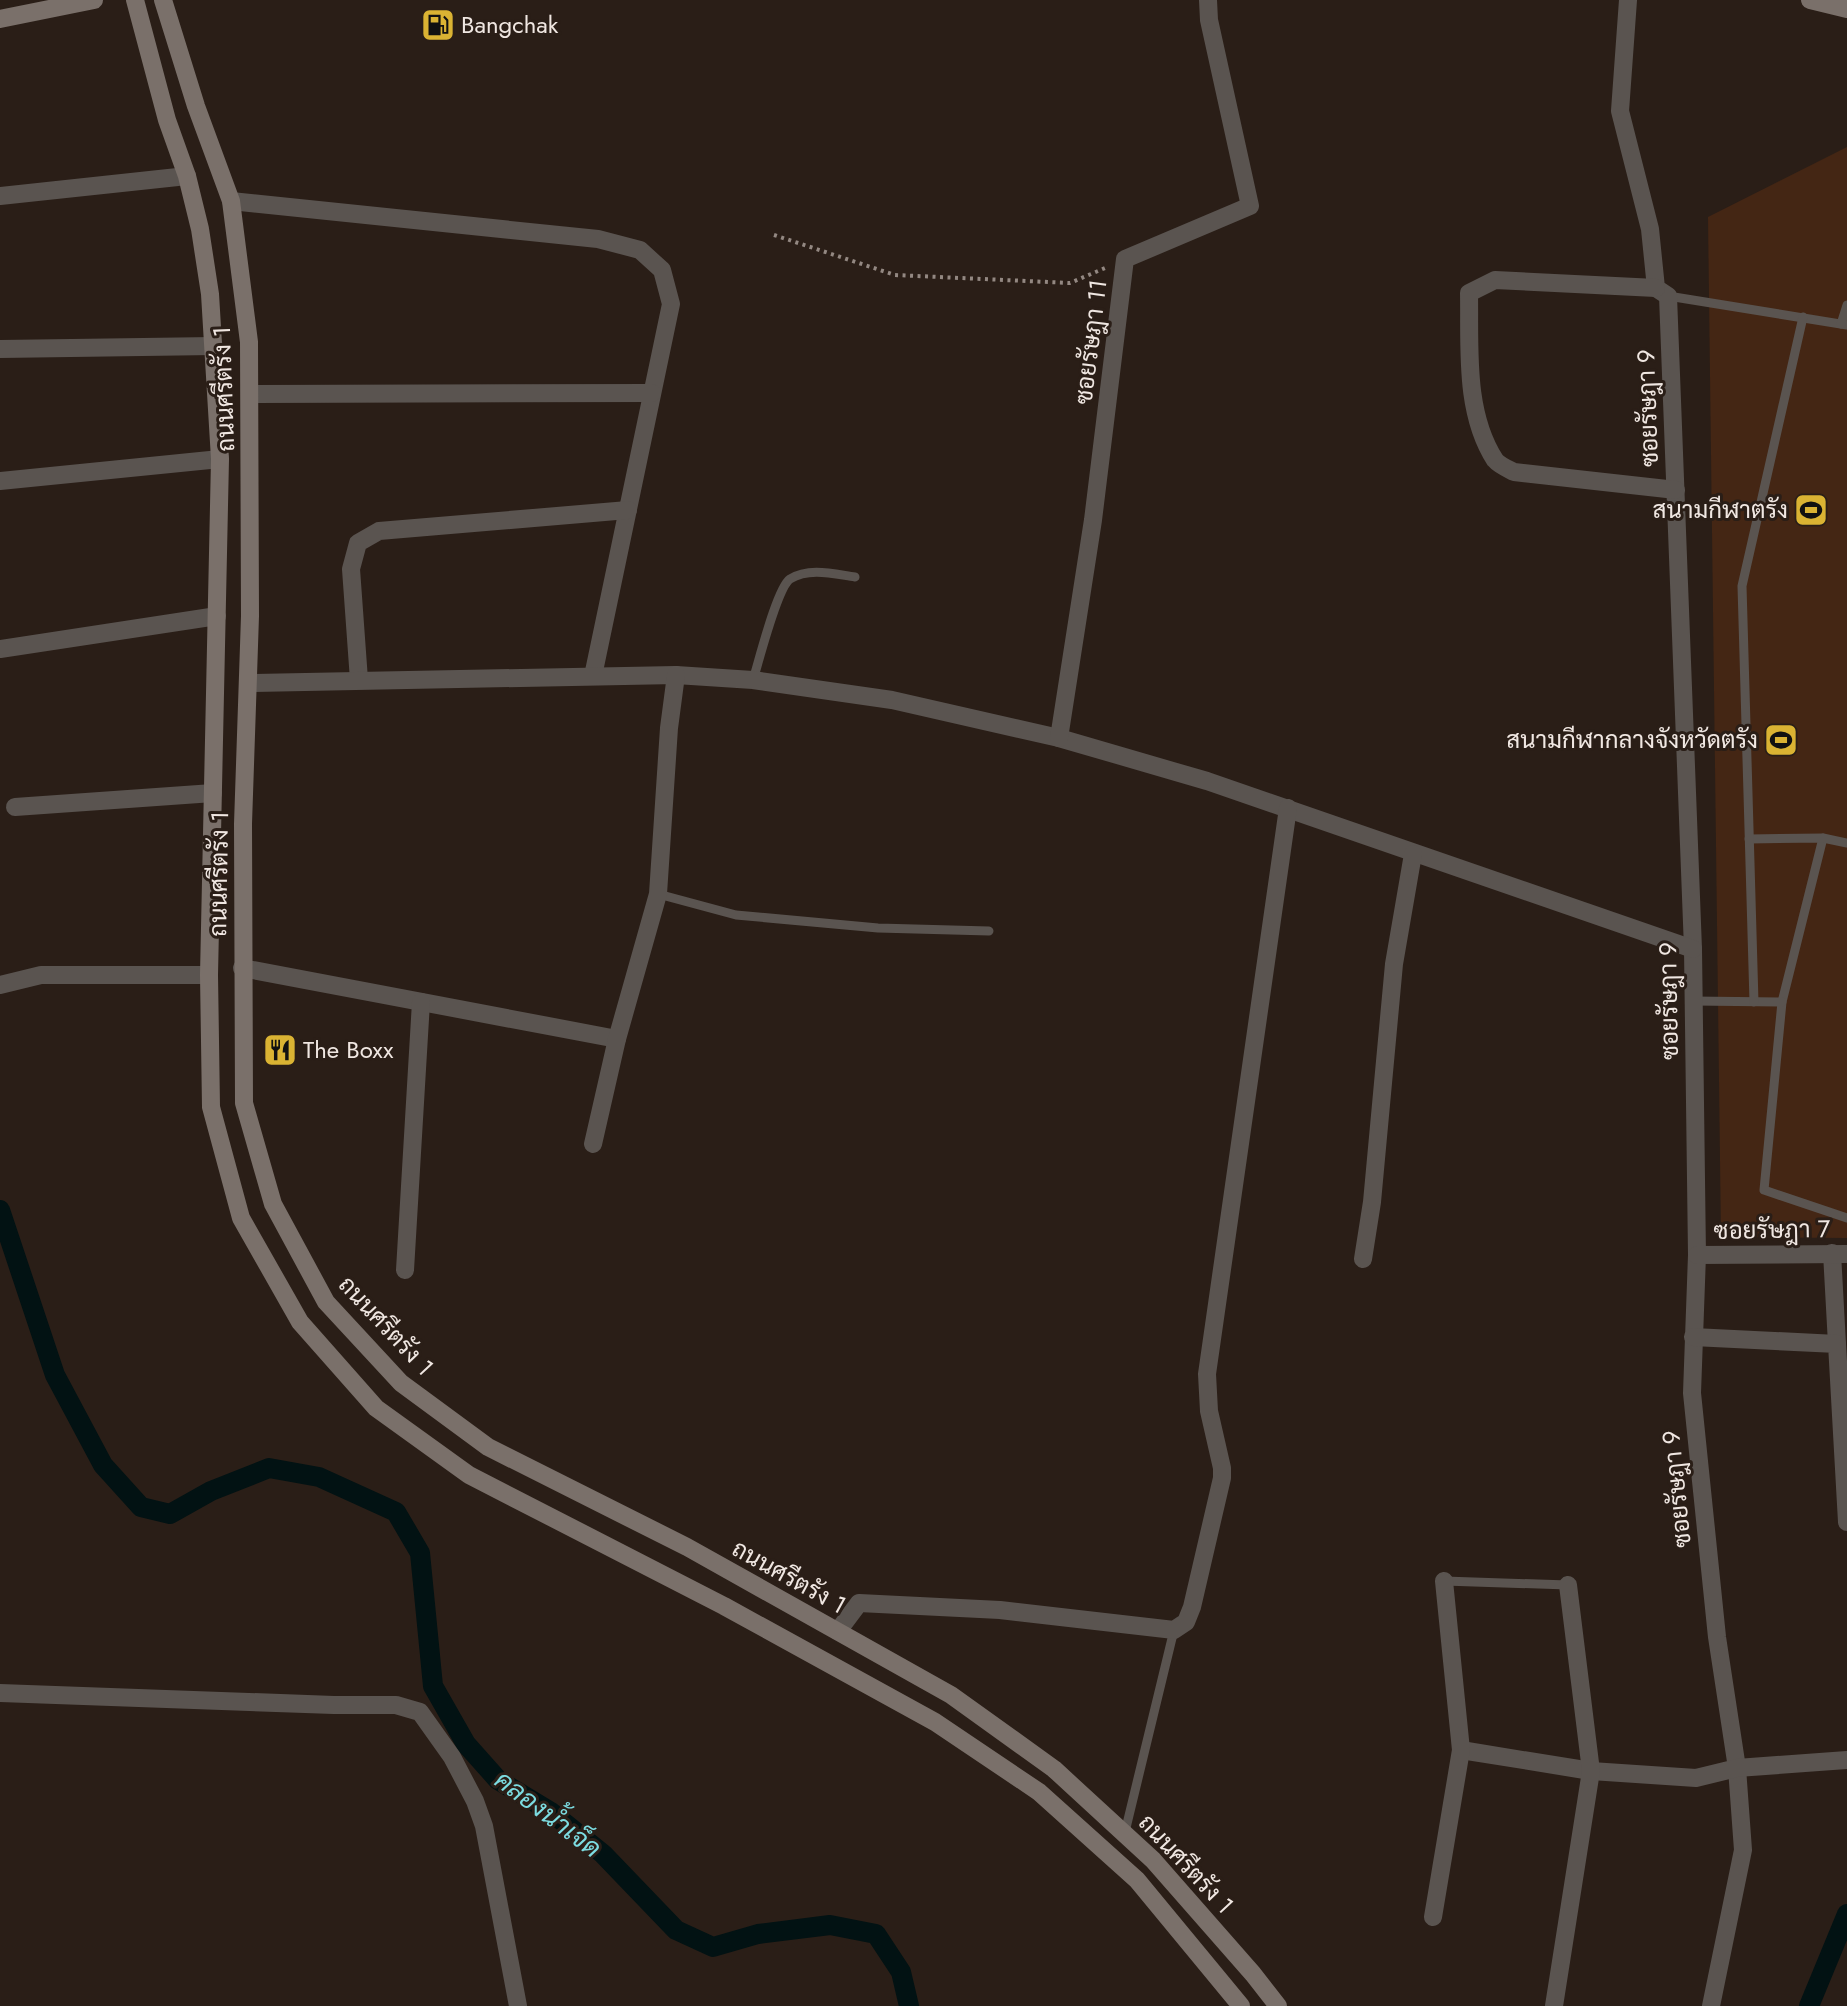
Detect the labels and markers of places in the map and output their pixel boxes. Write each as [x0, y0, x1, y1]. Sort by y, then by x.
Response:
fuel station icon: Bangchak [420, 7, 456, 43]
place label: Bangchak [461, 7, 559, 42]
place label: สนามกีฬาตรัง [1653, 492, 1788, 527]
sports icon: สนามกีฬาตรัง [1793, 492, 1829, 528]
place label: สนามกีฬากลางจังหวัดตรัง [1506, 722, 1758, 757]
sports icon: สนามกีฬากลางจังหวัดตรัง [1763, 722, 1799, 758]
restaurant icon: The Boxx [262, 1032, 298, 1068]
place label: The Boxx [303, 1032, 394, 1067]

